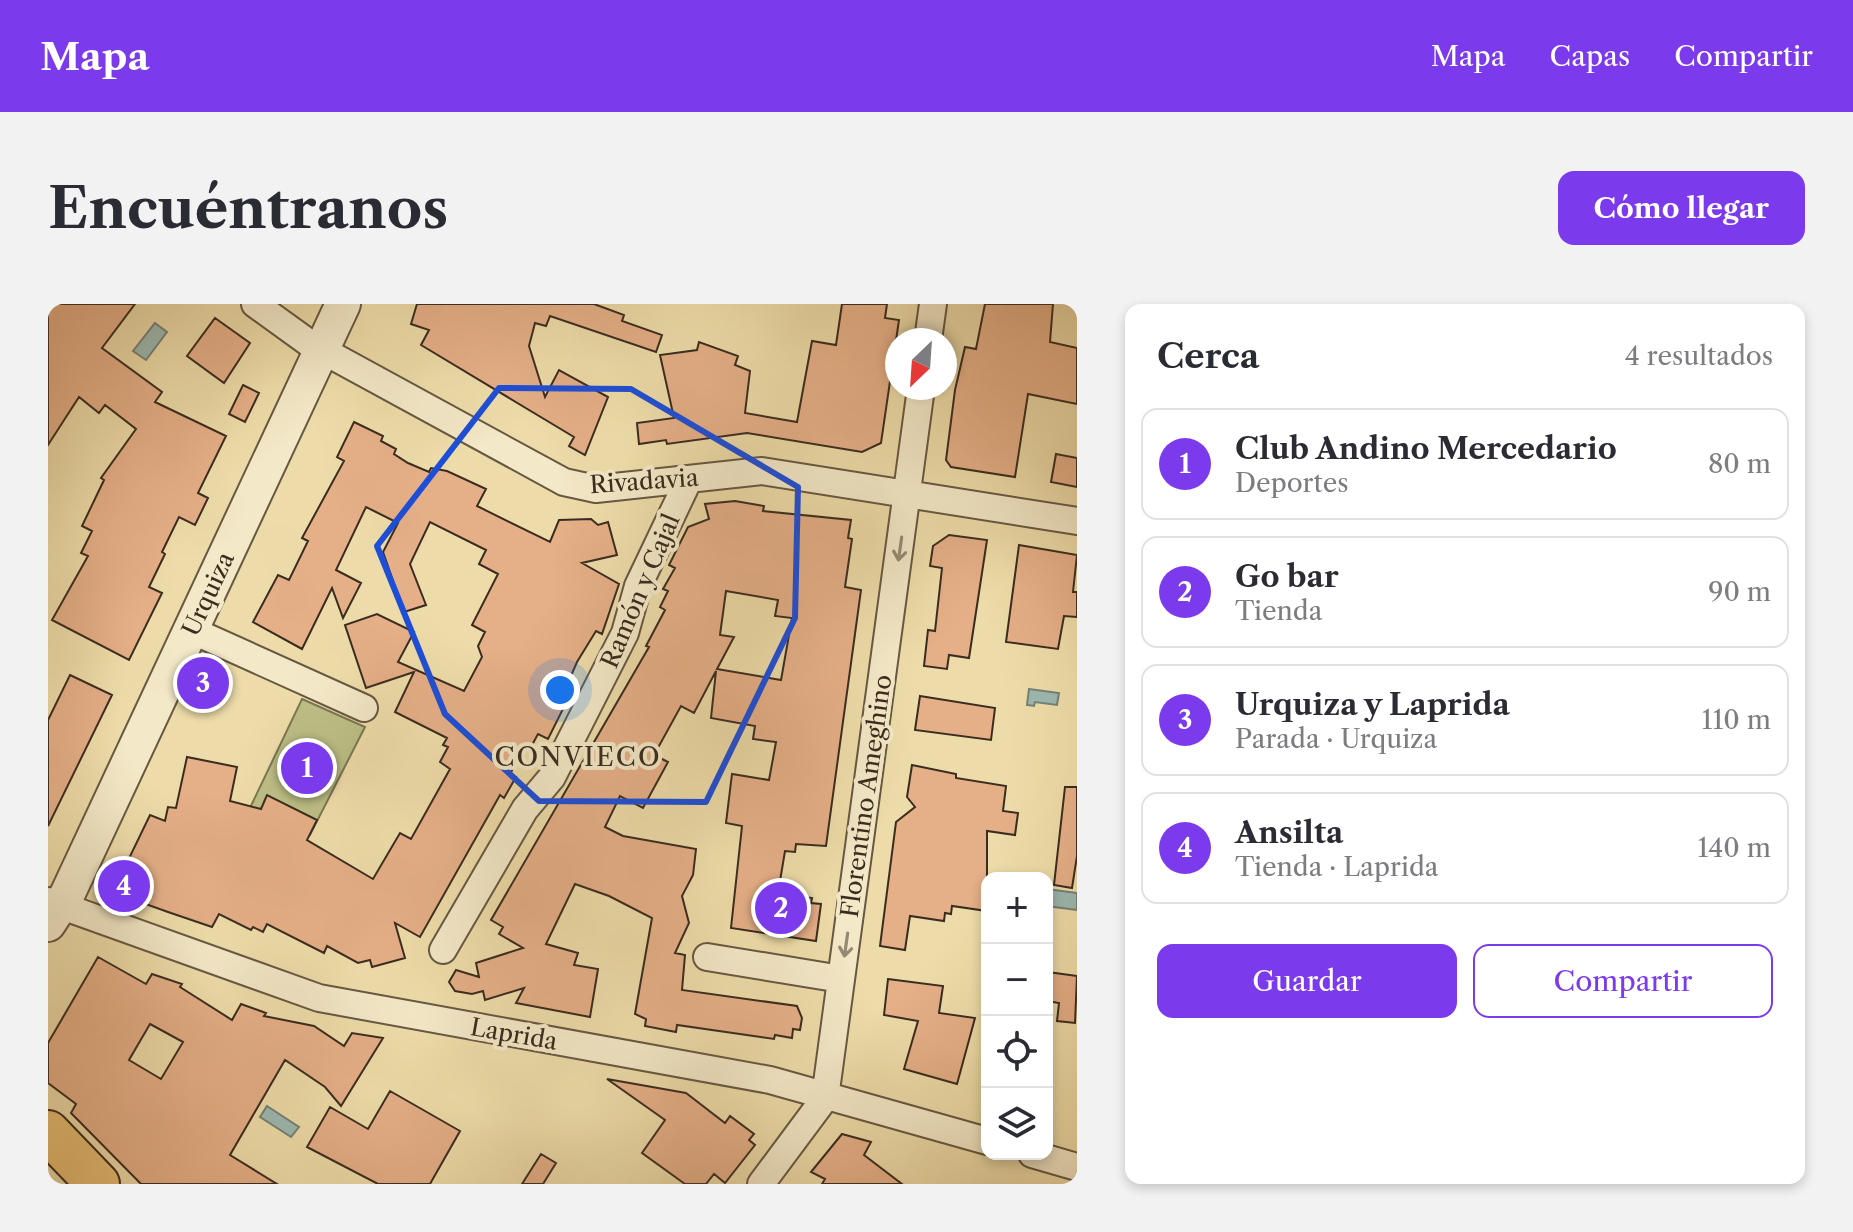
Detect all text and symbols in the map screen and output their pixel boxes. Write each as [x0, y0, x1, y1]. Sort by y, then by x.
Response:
text: Mapa [40, 33, 150, 80]
text: Mapa [1431, 39, 1506, 73]
text: Capas [1550, 39, 1630, 73]
text: Compartir [1674, 39, 1813, 73]
button: Cómo llegar [1558, 171, 1805, 245]
text: Encuéntranos [48, 174, 448, 243]
north arrow [885, 328, 957, 400]
text: Cerca [1157, 335, 1259, 377]
text: 4 resultados [1625, 340, 1773, 372]
text: Club Andino Mercedario [1235, 430, 1617, 467]
text: 1 [1179, 448, 1191, 480]
text: 80 m [1708, 448, 1771, 480]
street label: Rivadavia [589, 463, 700, 499]
text: Deportes [1235, 467, 1349, 499]
street label: Ramón y Cajal [594, 510, 686, 672]
one-way arrow [892, 535, 907, 561]
street label: Urquiza [176, 547, 240, 641]
text: Go bar [1235, 558, 1339, 595]
text: 2 [1177, 576, 1193, 608]
text: 90 m [1708, 576, 1771, 608]
text: Tienda [1235, 595, 1322, 627]
pin: 3 [177, 653, 229, 713]
your location [540, 670, 580, 710]
street label: Florentino Ameghino [835, 673, 897, 919]
text: Urquiza y Laprida [1235, 686, 1510, 723]
text: 3 [1178, 704, 1192, 736]
text: 110 m [1702, 704, 1771, 736]
text: Parada · Urquiza [1235, 723, 1437, 755]
pin: 1 [281, 738, 333, 798]
district label: CONVIECO [495, 741, 662, 773]
text: Ansilta [1235, 814, 1343, 851]
text: 4 [1177, 832, 1193, 864]
text: 140 m [1697, 832, 1771, 864]
text: Tienda · Laprida [1235, 851, 1438, 883]
pin: 4 [98, 856, 150, 916]
map controls [981, 872, 1053, 1160]
button: + [981, 872, 1053, 944]
pin: 2 [755, 878, 807, 938]
one-way arrow [838, 932, 853, 957]
button: − [981, 944, 1053, 1016]
button: Guardar [1157, 944, 1457, 1018]
button: Compartir [1473, 944, 1773, 1018]
street label: Laprida [468, 1012, 560, 1056]
button: locate [981, 1016, 1053, 1088]
button: layers [981, 1088, 1053, 1160]

